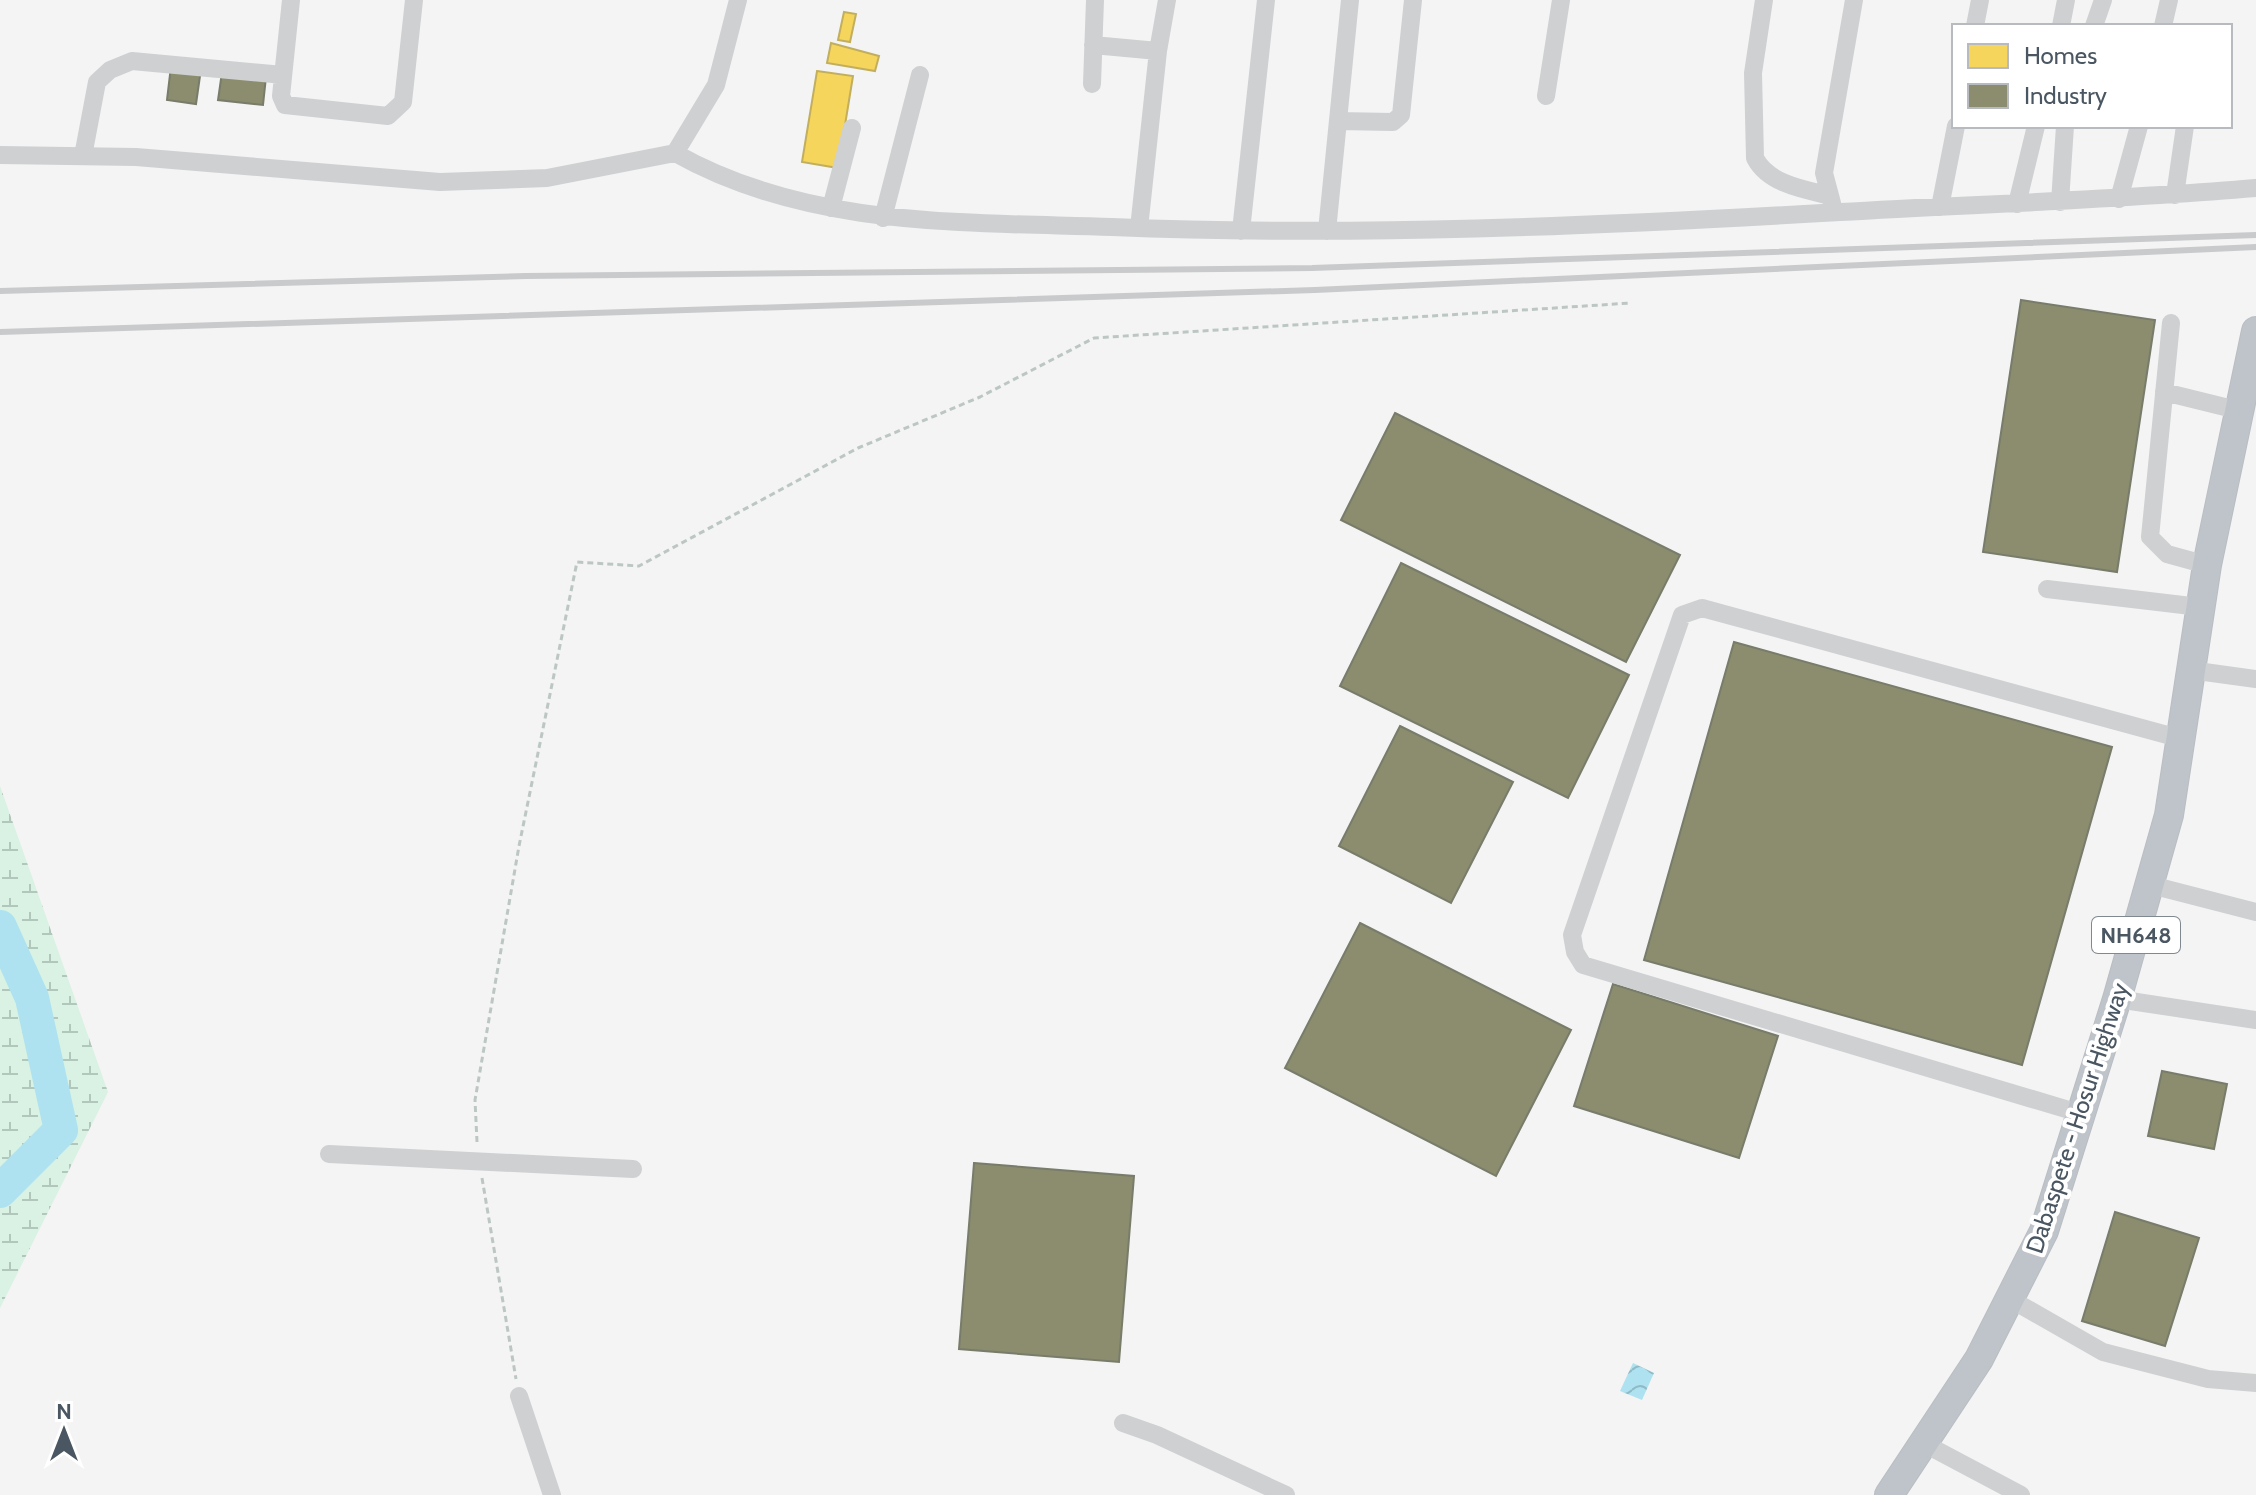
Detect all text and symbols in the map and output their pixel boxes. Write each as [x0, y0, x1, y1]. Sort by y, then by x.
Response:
legend [1952, 24, 2232, 128]
text: Homes [2024, 41, 2097, 70]
text: Industry [2024, 81, 2107, 110]
road number: NH648 [2092, 917, 2180, 953]
street label: Dabaspete - Hosur Highway [2020, 979, 2134, 1257]
north arrow [24, 1391, 104, 1471]
text: N [56, 1398, 72, 1425]

